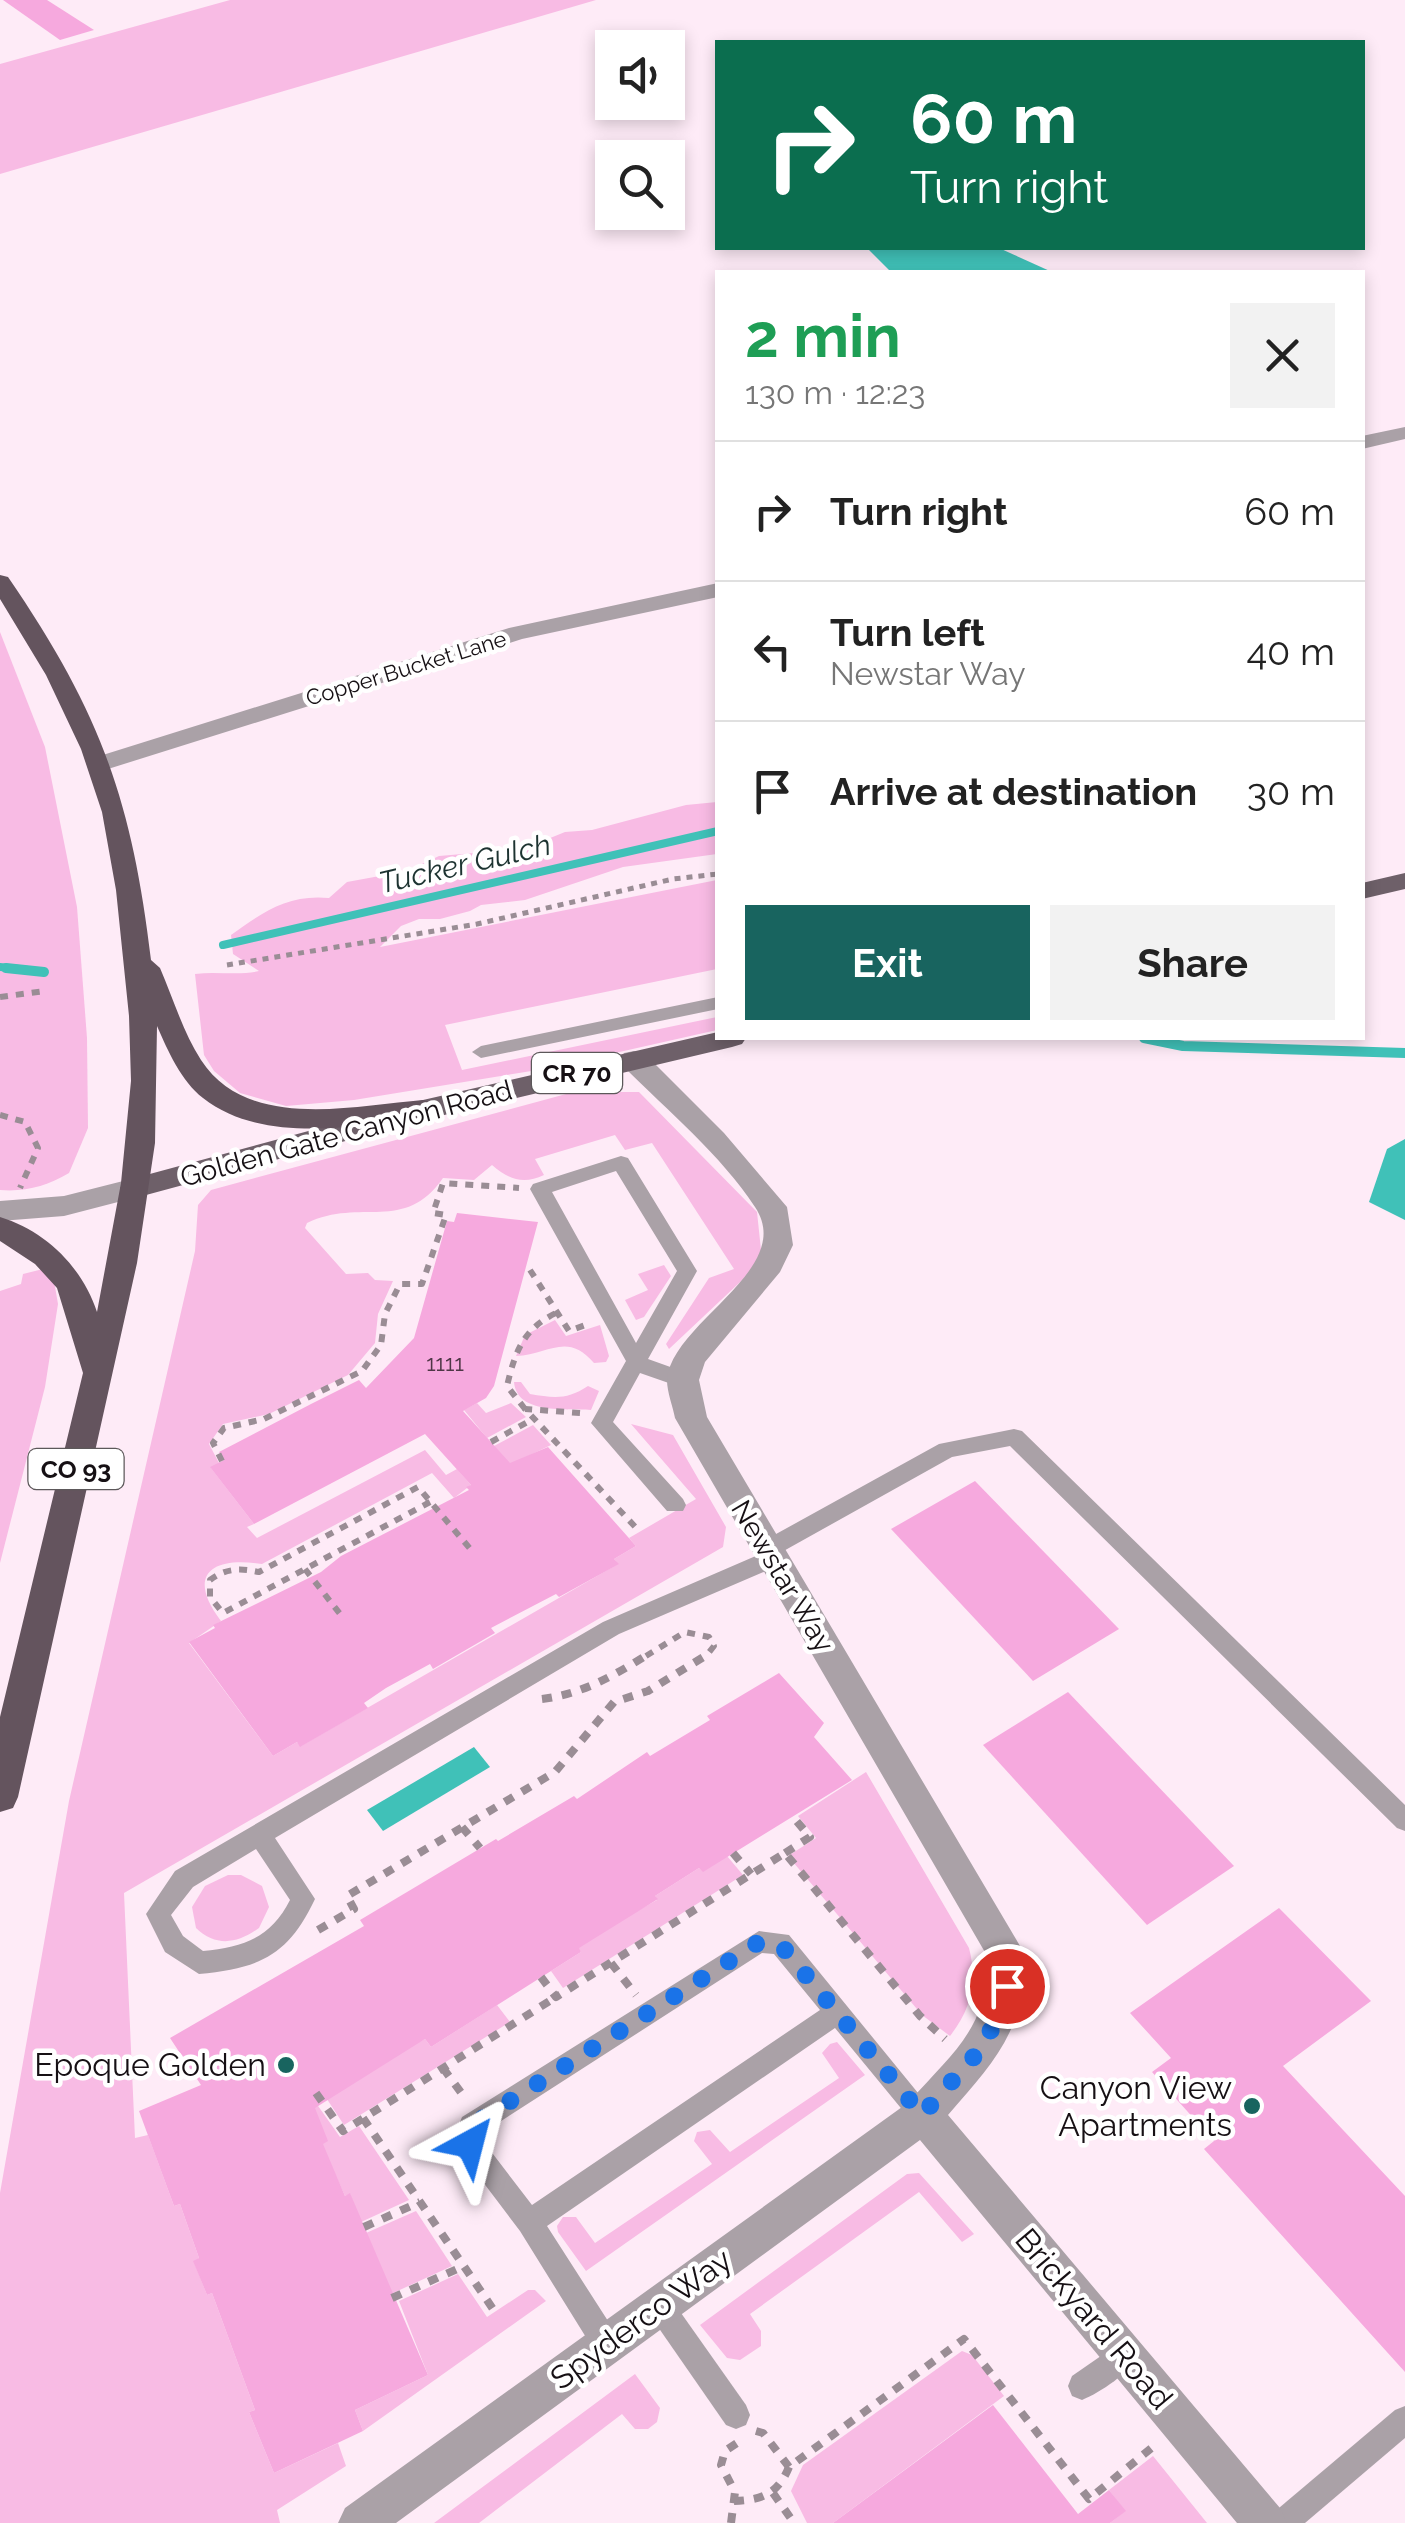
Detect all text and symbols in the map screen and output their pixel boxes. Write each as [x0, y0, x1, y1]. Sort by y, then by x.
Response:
map controls [595, 30, 685, 230]
button: sound [595, 30, 685, 120]
text: 60 m [910, 77, 1077, 159]
icon: right [745, 80, 875, 210]
button: search [595, 140, 685, 230]
text: Turn right [910, 161, 1108, 214]
text: 2 min [745, 301, 901, 371]
button: close [1230, 303, 1335, 408]
text: 130 m · 12:23 [745, 374, 925, 411]
icon: right [745, 484, 800, 539]
text: Turn right [830, 489, 1007, 534]
text: 60 m [1244, 489, 1335, 534]
text: Turn left [830, 610, 985, 655]
icon: left [745, 624, 800, 679]
street label: Copper Bucket Lane [303, 625, 509, 711]
text: 40 m [1246, 629, 1335, 674]
text: Newstar Way [830, 655, 1026, 692]
icon: arrive [745, 764, 800, 819]
text: Arrive at destination [830, 769, 1197, 814]
text: 30 m [1247, 769, 1335, 814]
water label: Tucker Gulch [376, 827, 554, 900]
button: Exit [745, 905, 1030, 1020]
button: Share [1050, 905, 1335, 1020]
road number: CR 70 [532, 1053, 622, 1093]
street label: Golden Gate Canyon Road [177, 1073, 516, 1194]
house number: 1111 [426, 1350, 464, 1376]
road number: CO 93 [28, 1449, 124, 1489]
street label: Newstar Way [724, 1494, 841, 1658]
pin [965, 1944, 1050, 2029]
icon: arrive [980, 1959, 1035, 2014]
place label: Epoque Golden [34, 2046, 266, 2083]
marker: Epoque Golden [275, 2054, 297, 2076]
place label: Canyon View Apartments [1040, 2069, 1232, 2143]
position arrow [418, 2092, 522, 2196]
marker: Canyon View Apartments [1241, 2095, 1263, 2117]
street label: Brickyard Road [1008, 2221, 1181, 2416]
street label: Spyderco Way [543, 2241, 738, 2397]

